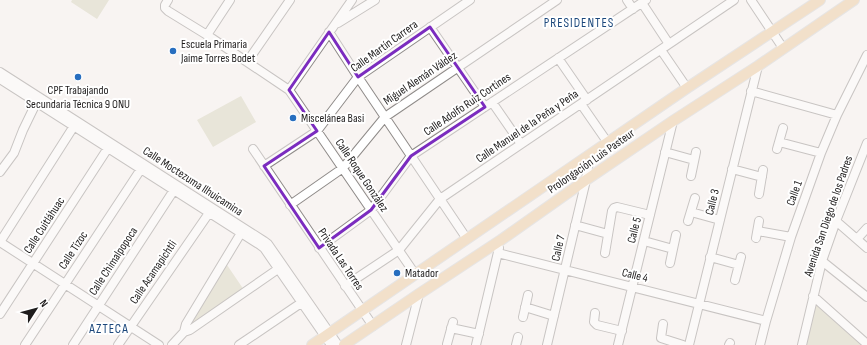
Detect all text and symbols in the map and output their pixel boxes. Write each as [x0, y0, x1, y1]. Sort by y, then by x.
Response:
district label: PRESIDENTES [544, 15, 614, 31]
street label: Calle Martín Carrera [348, 17, 421, 76]
place label: Escuela Primaria Jaime Torres Bodet [180, 37, 256, 66]
marker: Escuela Primaria Jaime Torres Bodet [168, 46, 178, 56]
street label: Miguel Alemán Váldez [380, 48, 461, 109]
street label: Calle Adolfo Ruiz Cortines [421, 70, 514, 139]
marker: CPF Trabajando Secundaria Técnica 9 ONU [73, 72, 83, 82]
place label: CPF Trabajando Secundaria Técnica 9 ONU [26, 83, 130, 112]
street label: Calle Manuel de la Peña y Peña [473, 86, 582, 166]
place label: Miscelánea Basi [301, 111, 364, 126]
marker: Miscelánea Basi [288, 113, 298, 123]
street label: Prolongación Luis Pasteur [545, 126, 638, 197]
street label: Calle Roque González [332, 136, 392, 215]
street label: Calle Moctezuma Ilhuicamina [140, 143, 246, 220]
street label: Avenida San Diego de los Padres [800, 154, 856, 279]
street label: Calle 1 [783, 178, 806, 208]
street label: Calle 3 [702, 187, 723, 217]
street label: Calle Cuitláhuac [21, 194, 68, 256]
street label: Calle 5 [624, 215, 645, 245]
street label: Calle Chimalpopoca [86, 224, 141, 298]
street label: Privada Las Torres [314, 225, 367, 293]
street label: Calle Tízoc [56, 228, 91, 272]
street label: Calle 7 [548, 233, 569, 263]
street label: Calle Acamapichtli [127, 237, 180, 307]
street label: Calle 4 [620, 265, 650, 286]
place label: Matador [405, 266, 439, 281]
marker: Matador [392, 268, 402, 278]
north arrow [16, 289, 56, 329]
text: N [37, 297, 51, 310]
district label: AZTECA [88, 321, 129, 337]

